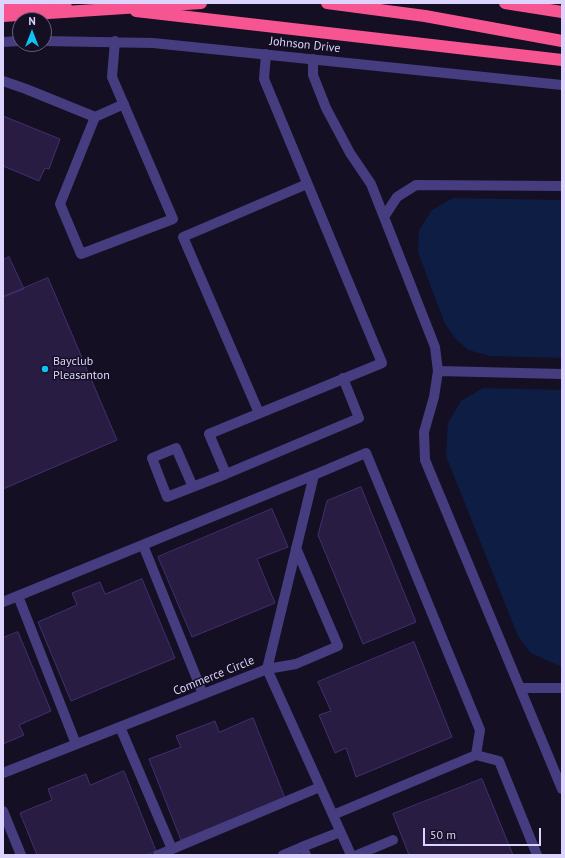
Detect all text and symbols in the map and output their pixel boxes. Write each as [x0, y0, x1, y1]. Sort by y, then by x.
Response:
north arrow [12, 12, 52, 52]
text: N [28, 14, 36, 28]
street label: Johnson Drive [269, 34, 341, 56]
place label: Bayclub Pleasanton [53, 355, 110, 383]
marker: Bayclub Pleasanton [40, 364, 50, 374]
street label: Commerce Circle [171, 653, 257, 699]
scale bar [425, 820, 543, 846]
text: 50 m [430, 827, 456, 842]

